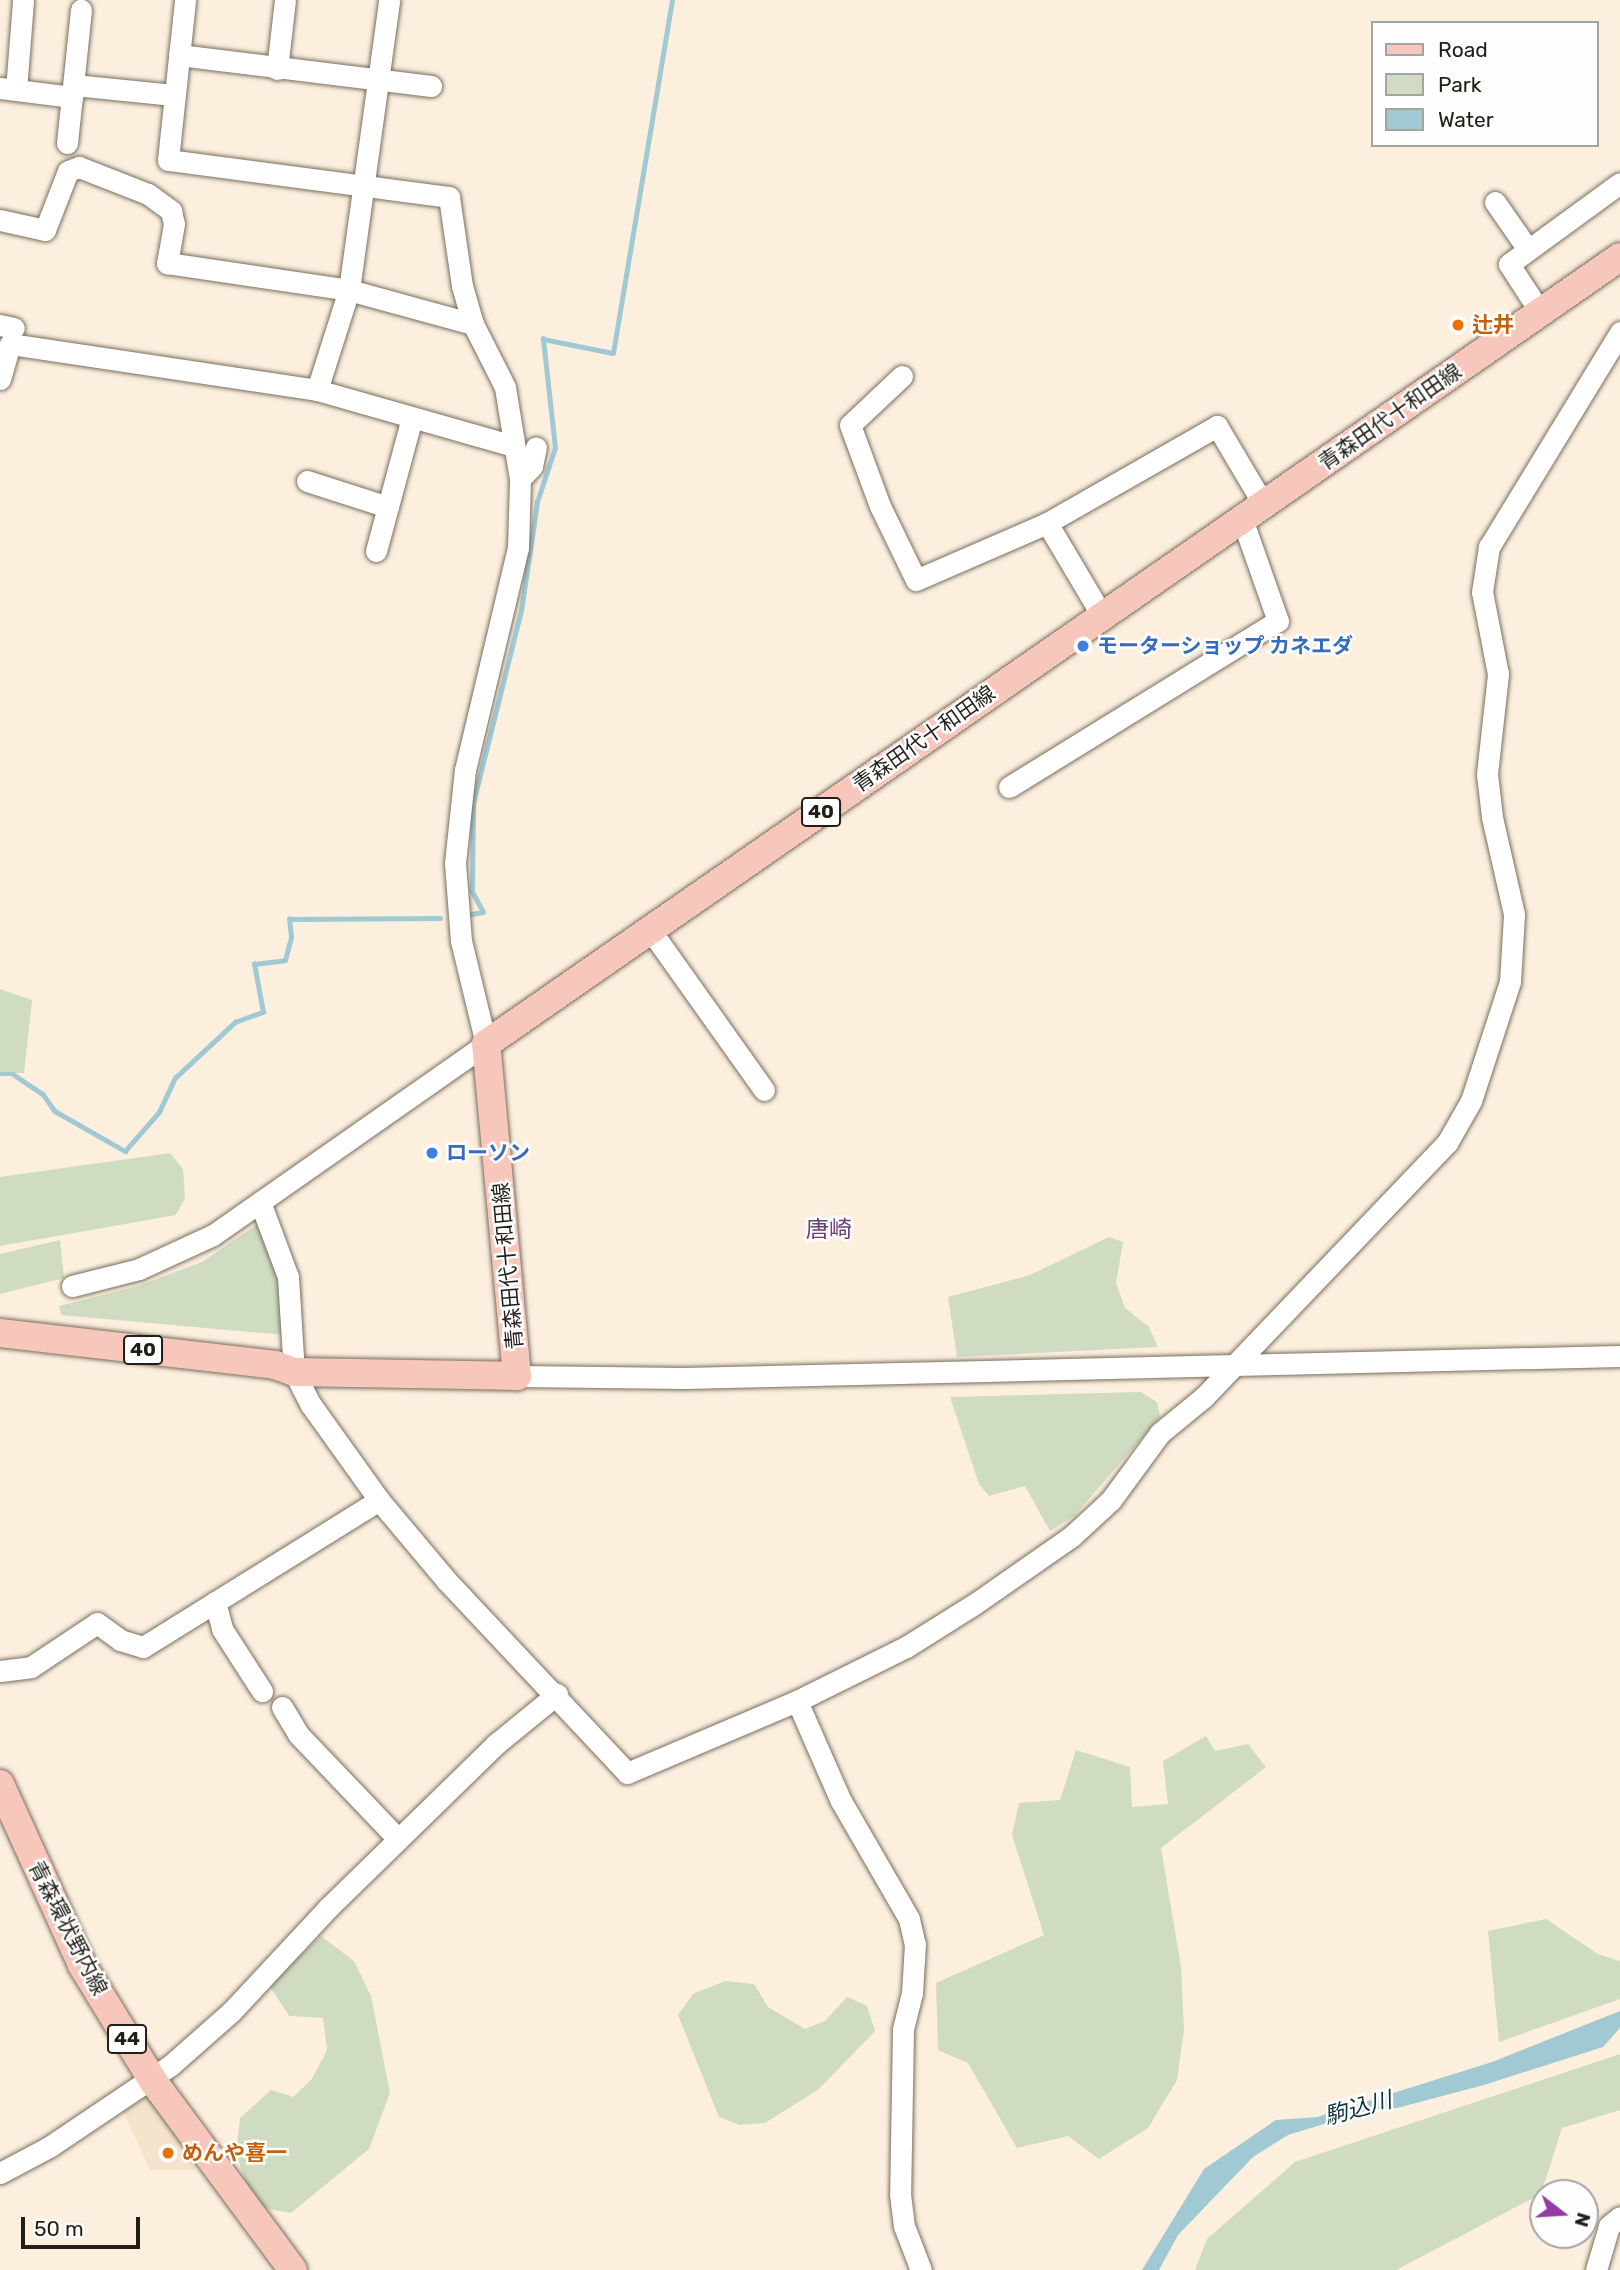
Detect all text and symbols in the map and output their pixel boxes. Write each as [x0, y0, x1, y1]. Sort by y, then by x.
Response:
legend [1372, 21, 1599, 147]
text: Road [1438, 37, 1488, 62]
text: Park [1438, 72, 1482, 97]
text: Water [1438, 107, 1494, 132]
place label: 辻井 [1472, 312, 1514, 338]
marker: 辻井 [1450, 317, 1466, 333]
street label: 青森田代十和田線 [1314, 358, 1466, 476]
place label: モーターショップ カネエダ [1097, 633, 1353, 659]
marker: モーターショップ カネエダ [1075, 638, 1091, 654]
street label: 青森田代十和田線 [848, 680, 1000, 798]
road number: 40 [800, 796, 842, 828]
place label: ローソン [446, 1140, 530, 1166]
marker: ローソン [424, 1145, 440, 1161]
street label: 青森田代十和田線 [488, 1181, 528, 1351]
district label: 唐崎 [806, 1215, 852, 1243]
road number: 40 [122, 1334, 164, 1366]
street label: 青森環状野内線 [23, 1857, 113, 1999]
road number: 44 [106, 2024, 148, 2054]
water label: 駒込川 [1321, 2086, 1395, 2130]
place label: めんや喜一 [182, 2140, 287, 2166]
marker: めんや喜一 [160, 2145, 176, 2161]
north arrow [1529, 2179, 1599, 2249]
scale bar [24, 2204, 144, 2248]
text: N [1570, 2210, 1596, 2230]
text: 50 m [34, 2216, 84, 2241]

